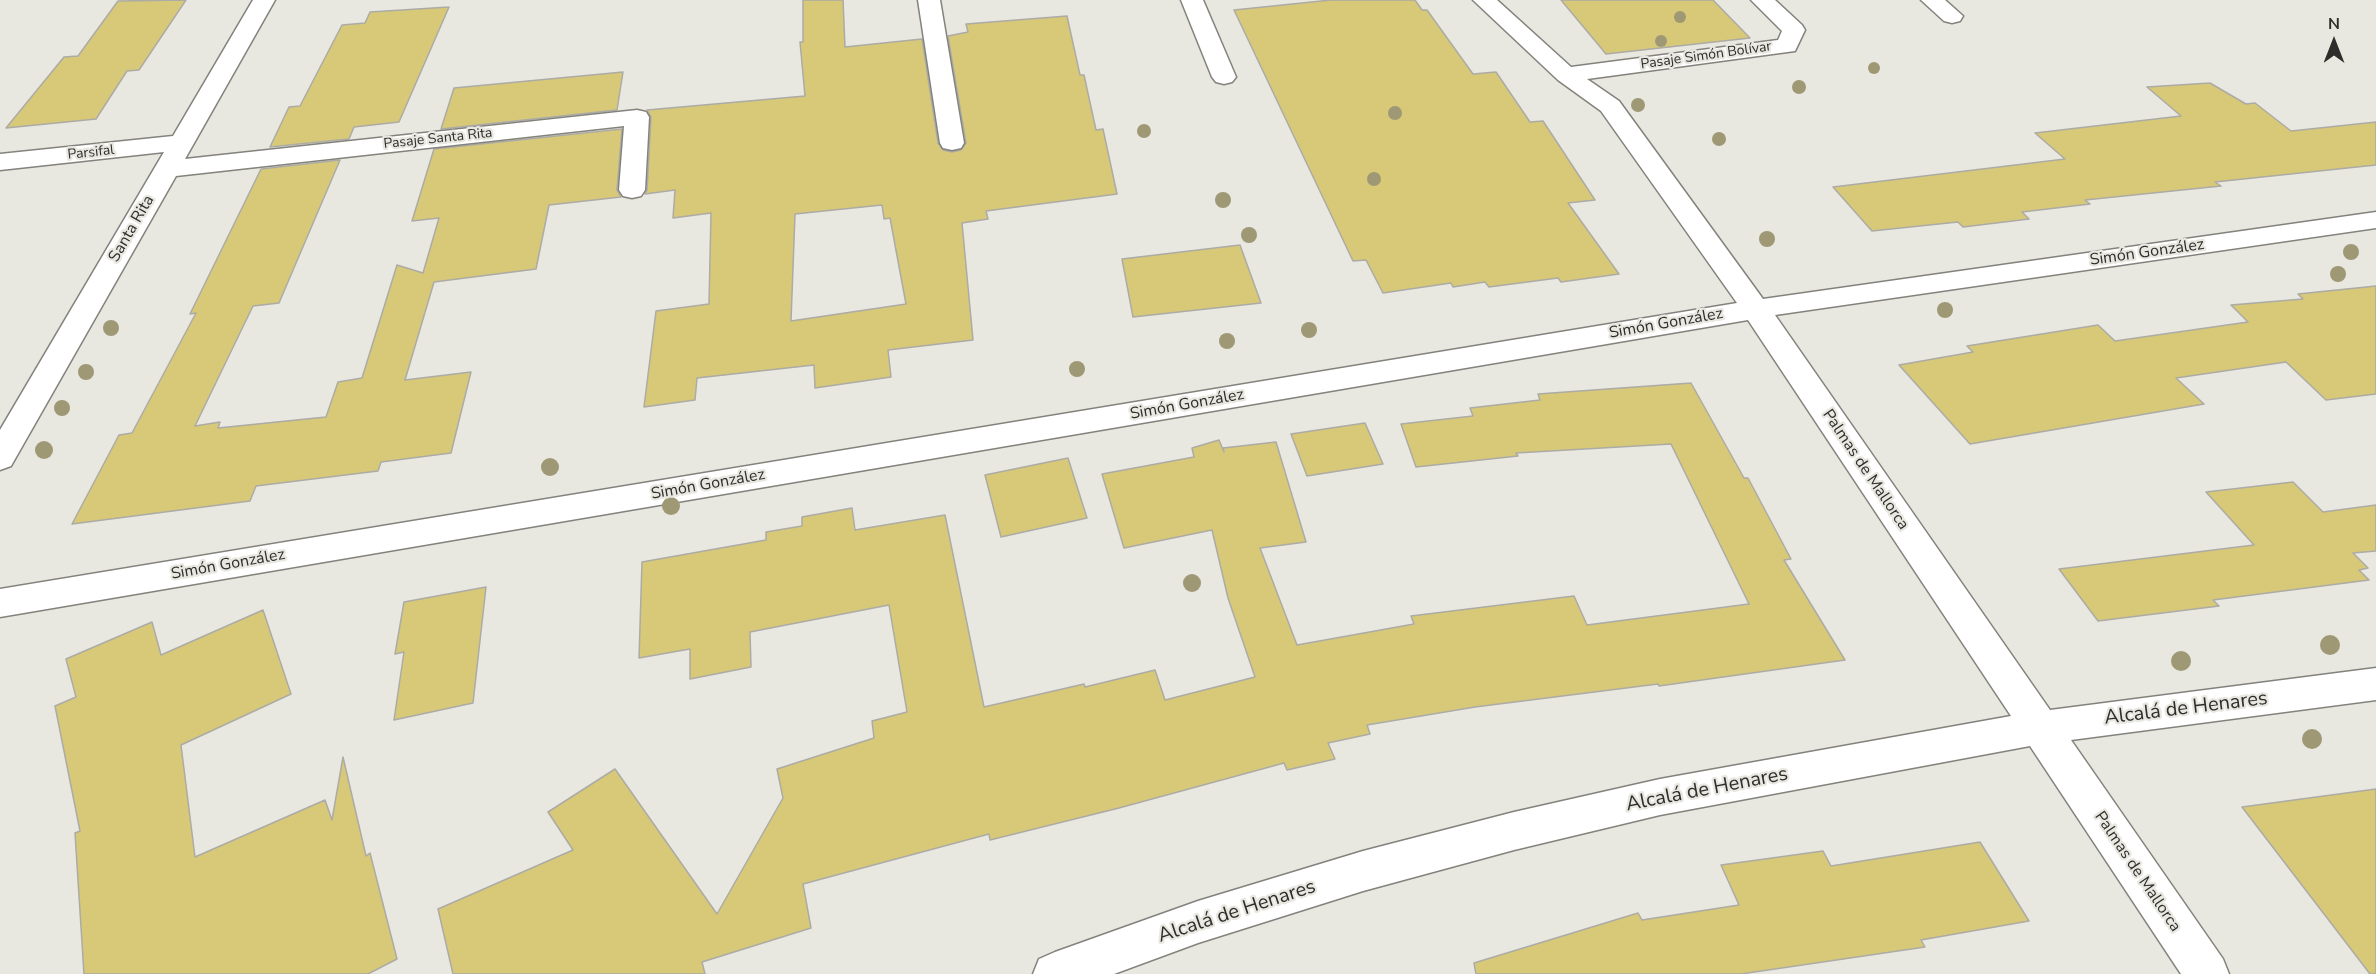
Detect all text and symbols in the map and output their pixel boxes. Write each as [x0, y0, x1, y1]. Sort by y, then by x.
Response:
north arrow [2304, 12, 2364, 72]
text: N [2328, 13, 2340, 35]
street label: Pasaje Simón Bolívar [1640, 39, 1772, 73]
street label: Pasaje Santa Rita [383, 125, 493, 153]
street label: Parsifal [67, 142, 115, 164]
street label: Santa Rita [105, 192, 159, 266]
street label: Simón González [2089, 235, 2205, 271]
street label: Simón González [1608, 305, 1724, 343]
street label: Simón González [1129, 386, 1245, 424]
street label: Palmas de Mallorca [1818, 406, 1912, 534]
street label: Simón González [650, 466, 766, 504]
street label: Simón González [170, 546, 286, 584]
street label: Alcalá de Henares [2103, 687, 2269, 731]
street label: Alcalá de Henares [1624, 763, 1790, 817]
street label: Palmas de Mallorca [2090, 808, 2184, 936]
street label: Alcalá de Henares [1155, 875, 1319, 949]

